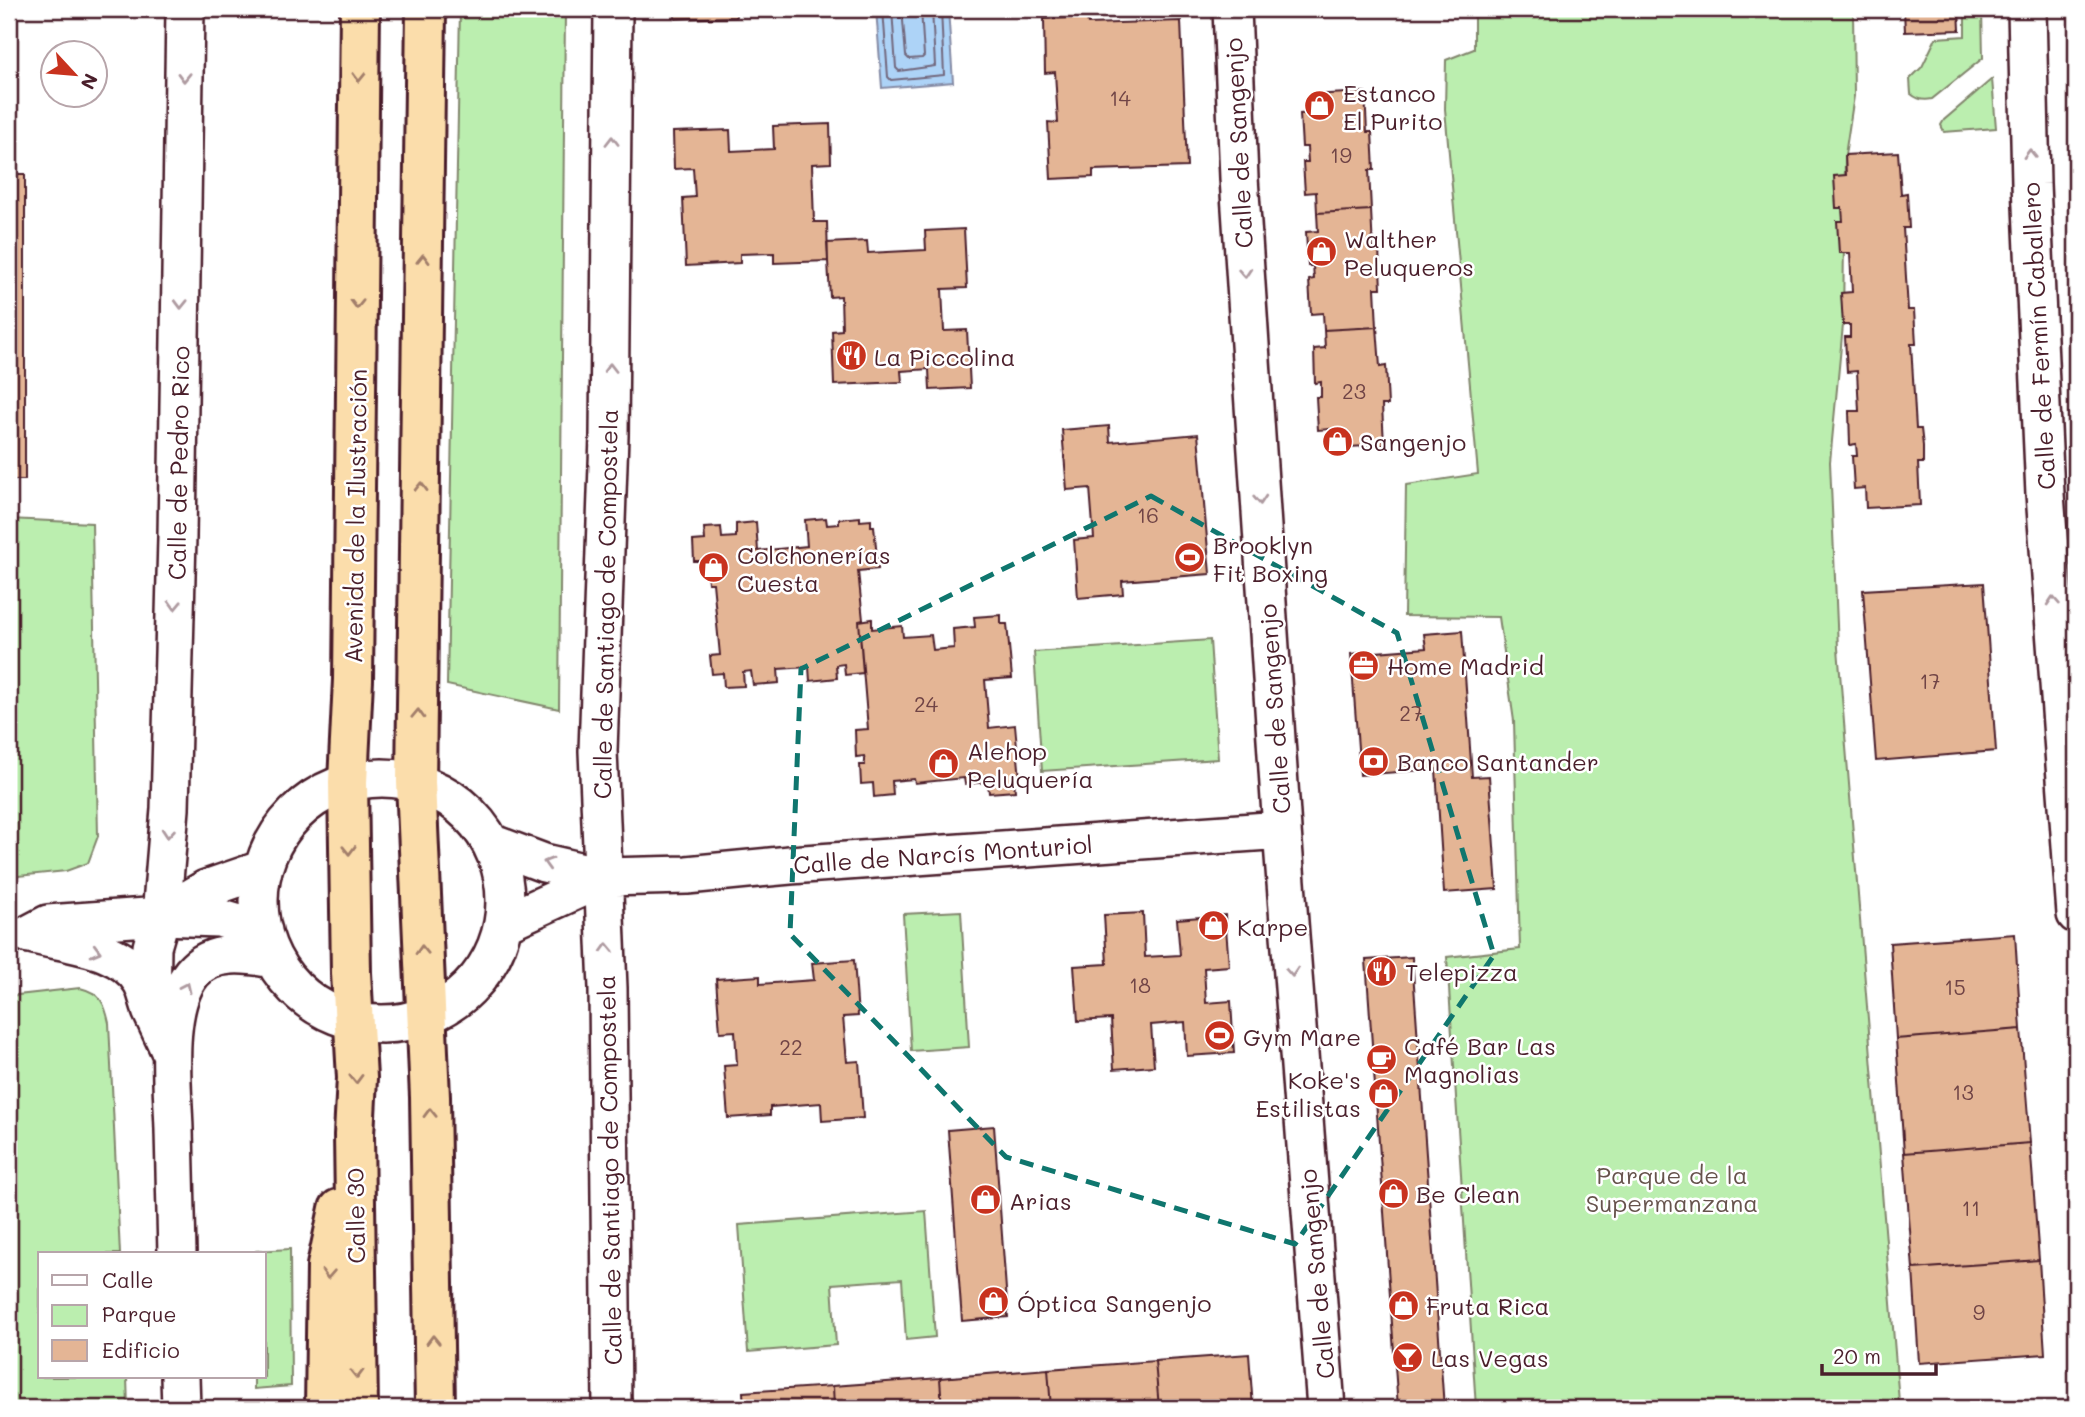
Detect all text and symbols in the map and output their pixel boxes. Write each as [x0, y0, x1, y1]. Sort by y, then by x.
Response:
street label: Calle de Sangenjo [1217, 37, 1259, 249]
north arrow [38, 38, 108, 108]
text: N [75, 70, 104, 94]
one-way arrow [176, 72, 192, 83]
one-way arrow [351, 72, 367, 83]
place label: Estanco El Purito [1343, 77, 1442, 136]
house number: 14 [1109, 84, 1132, 111]
shop icon: Estanco El Purito [1303, 89, 1337, 123]
one-way arrow [604, 135, 620, 145]
house number: 19 [1330, 141, 1352, 168]
one-way arrow [2023, 148, 2038, 159]
street label: Calle de Fermín Caballero [2014, 181, 2062, 491]
place label: Walther Peluqueros [1344, 223, 1474, 282]
shop icon: Walther Peluqueros [1304, 235, 1338, 269]
one-way arrow [416, 253, 431, 264]
one-way arrow [1237, 267, 1252, 278]
one-way arrow [173, 299, 188, 310]
one-way arrow [349, 300, 365, 310]
restaurant icon: La Piccolina [834, 339, 868, 373]
place label: La Piccolina [874, 341, 1015, 372]
street label: Calle de Pedro Rico [160, 346, 196, 580]
one-way arrow [602, 362, 618, 373]
street label: Avenida de la Ilustración [337, 368, 373, 664]
house number: 23 [1342, 377, 1366, 404]
street label: Calle de Santiago de Compostela [586, 409, 624, 799]
shop icon: Sangenjo [1320, 424, 1354, 458]
place label: Sangenjo [1360, 426, 1466, 457]
one-way arrow [413, 481, 429, 491]
one-way arrow [1252, 494, 1267, 505]
house number: 16 [1137, 501, 1159, 528]
place label: Brooklyn Fit Boxing [1213, 529, 1328, 588]
place label: Colchonerías Cuesta [737, 539, 891, 598]
sports icon: Brooklyn Fit Boxing [1173, 541, 1207, 575]
shop icon: Colchonerías Cuesta [697, 551, 731, 585]
one-way arrow [2046, 596, 2061, 607]
one-way arrow [168, 600, 183, 611]
street label: Calle de Sangenjo [1251, 603, 1297, 815]
office icon: Home Madrid [1347, 648, 1381, 682]
place label: Home Madrid [1387, 650, 1544, 681]
house number: 17 [1919, 667, 1941, 694]
house number: 24 [914, 690, 939, 717]
house number: 27 [1399, 699, 1423, 726]
one-way arrow [410, 708, 426, 719]
place label: Alehop Peluquería [967, 735, 1094, 794]
bank icon: Banco Santander [1357, 744, 1391, 778]
place label: Banco Santander [1397, 746, 1599, 777]
shop icon: Alehop Peluquería [927, 747, 961, 781]
one-way arrow [161, 828, 176, 839]
street label: Calle de Narcís Monturiol [792, 828, 1094, 880]
one-way arrow [341, 846, 357, 856]
one-way arrow [542, 857, 554, 872]
shop icon: Karpe [1197, 909, 1231, 943]
place label: Karpe [1237, 911, 1308, 942]
one-way arrow [89, 942, 101, 957]
one-way arrow [599, 942, 615, 953]
one-way arrow [415, 944, 430, 955]
restaurant icon: Telepizza [1365, 954, 1399, 988]
place label: Telepizza [1405, 956, 1518, 987]
one-way arrow [1284, 966, 1299, 977]
house number: 18 [1129, 971, 1151, 998]
house number: 15 [1944, 973, 1966, 1000]
street label: Calle de Santiago de Compostela [590, 975, 628, 1365]
one-way arrow [177, 982, 191, 994]
sports icon: Gym Mare [1203, 1019, 1237, 1053]
place label: Gym Mare [1243, 1021, 1361, 1052]
place label: Café Bar Las Magnolias [1404, 1030, 1556, 1089]
house number: 22 [779, 1033, 803, 1060]
cafe icon: Café Bar Las Magnolias [1364, 1042, 1398, 1076]
place label: Koke's Estilistas [1255, 1064, 1361, 1123]
one-way arrow [348, 1074, 364, 1085]
shop icon: Koke's Estilistas [1367, 1076, 1401, 1110]
house number: 13 [1952, 1078, 1974, 1105]
one-way arrow [422, 1107, 438, 1117]
park label: Parque de la Supermanzana [1586, 1159, 1758, 1218]
street label: Calle 30 [339, 1168, 371, 1264]
street label: Calle de Sangenjo [1291, 1168, 1341, 1380]
shop icon: Be Clean [1376, 1176, 1410, 1210]
place label: Be Clean [1416, 1178, 1520, 1209]
shop icon: Arias [969, 1183, 1003, 1217]
place label: Arias [1009, 1185, 1072, 1216]
house number: 11 [1962, 1194, 1980, 1221]
legend [38, 1252, 266, 1378]
text: Calle [102, 1266, 154, 1293]
one-way arrow [320, 1269, 335, 1280]
shop icon: Óptica Sangenjo [977, 1285, 1011, 1319]
place label: Óptica Sangenjo [1017, 1287, 1212, 1318]
shop icon: Fruta Rica [1386, 1288, 1420, 1322]
place label: Fruta Rica [1426, 1290, 1550, 1321]
house number: 9 [1973, 1298, 1985, 1325]
text: Parque [102, 1300, 176, 1327]
scale bar [1822, 1333, 1936, 1377]
one-way arrow [426, 1334, 441, 1345]
text: Edificio [102, 1336, 180, 1363]
bar icon: Las Vegas [1391, 1340, 1425, 1374]
place label: Las Vegas [1431, 1342, 1549, 1373]
text: 20 m [1833, 1342, 1881, 1369]
one-way arrow [350, 1369, 365, 1380]

